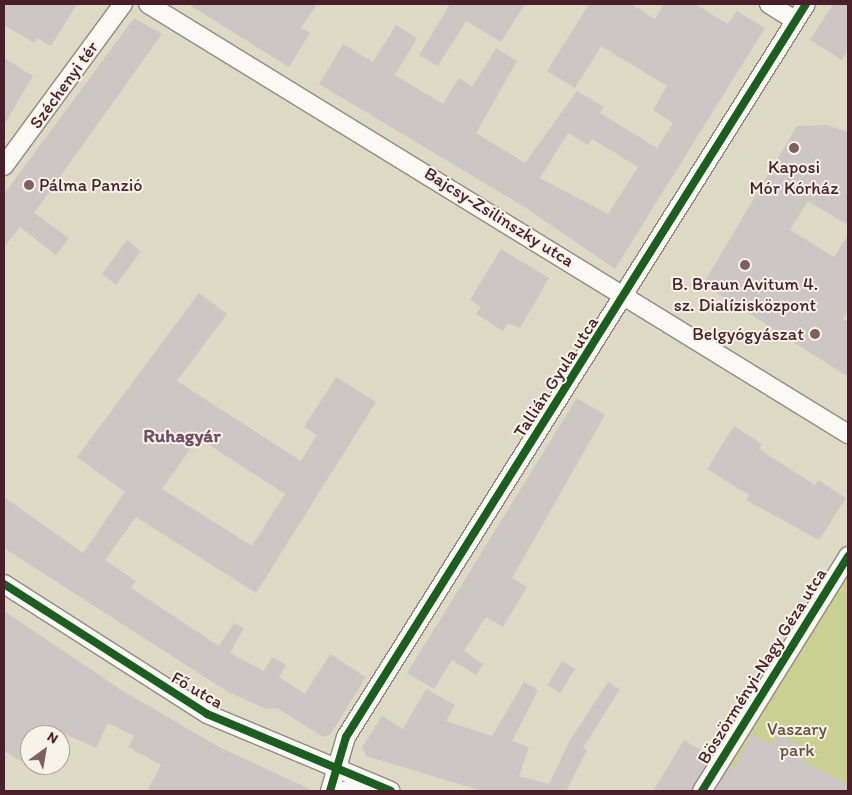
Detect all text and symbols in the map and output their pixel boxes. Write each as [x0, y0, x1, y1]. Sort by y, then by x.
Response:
street label: Széchenyi tér [25, 37, 103, 133]
marker: Kaposi Mór Kórház [787, 141, 801, 155]
place label: Kaposi Mór Kórház [749, 157, 839, 200]
street label: Bajcsy-Zsilinszky utca [420, 162, 578, 272]
place label: Pálma Panzió [39, 174, 142, 196]
marker: Pálma Panzió [23, 179, 35, 191]
marker: B. Braun Avitum 4. sz. Dialízisközpont [738, 258, 752, 272]
place label: B. Braun Avitum 4. sz. Dialízisközpont [672, 274, 818, 316]
street label: Tallián Gyula utca [509, 313, 603, 441]
place label: Belgyógyászat [692, 323, 804, 345]
marker: Belgyógyászat [808, 327, 822, 341]
district label: Ruhagyár [143, 425, 221, 447]
street label: Böszörményi-Nagy Géza utca [693, 564, 831, 768]
street label: Fő utca [167, 667, 227, 713]
park label: Vaszary park [767, 719, 827, 762]
north arrow [20, 725, 70, 775]
text: N [44, 728, 61, 747]

